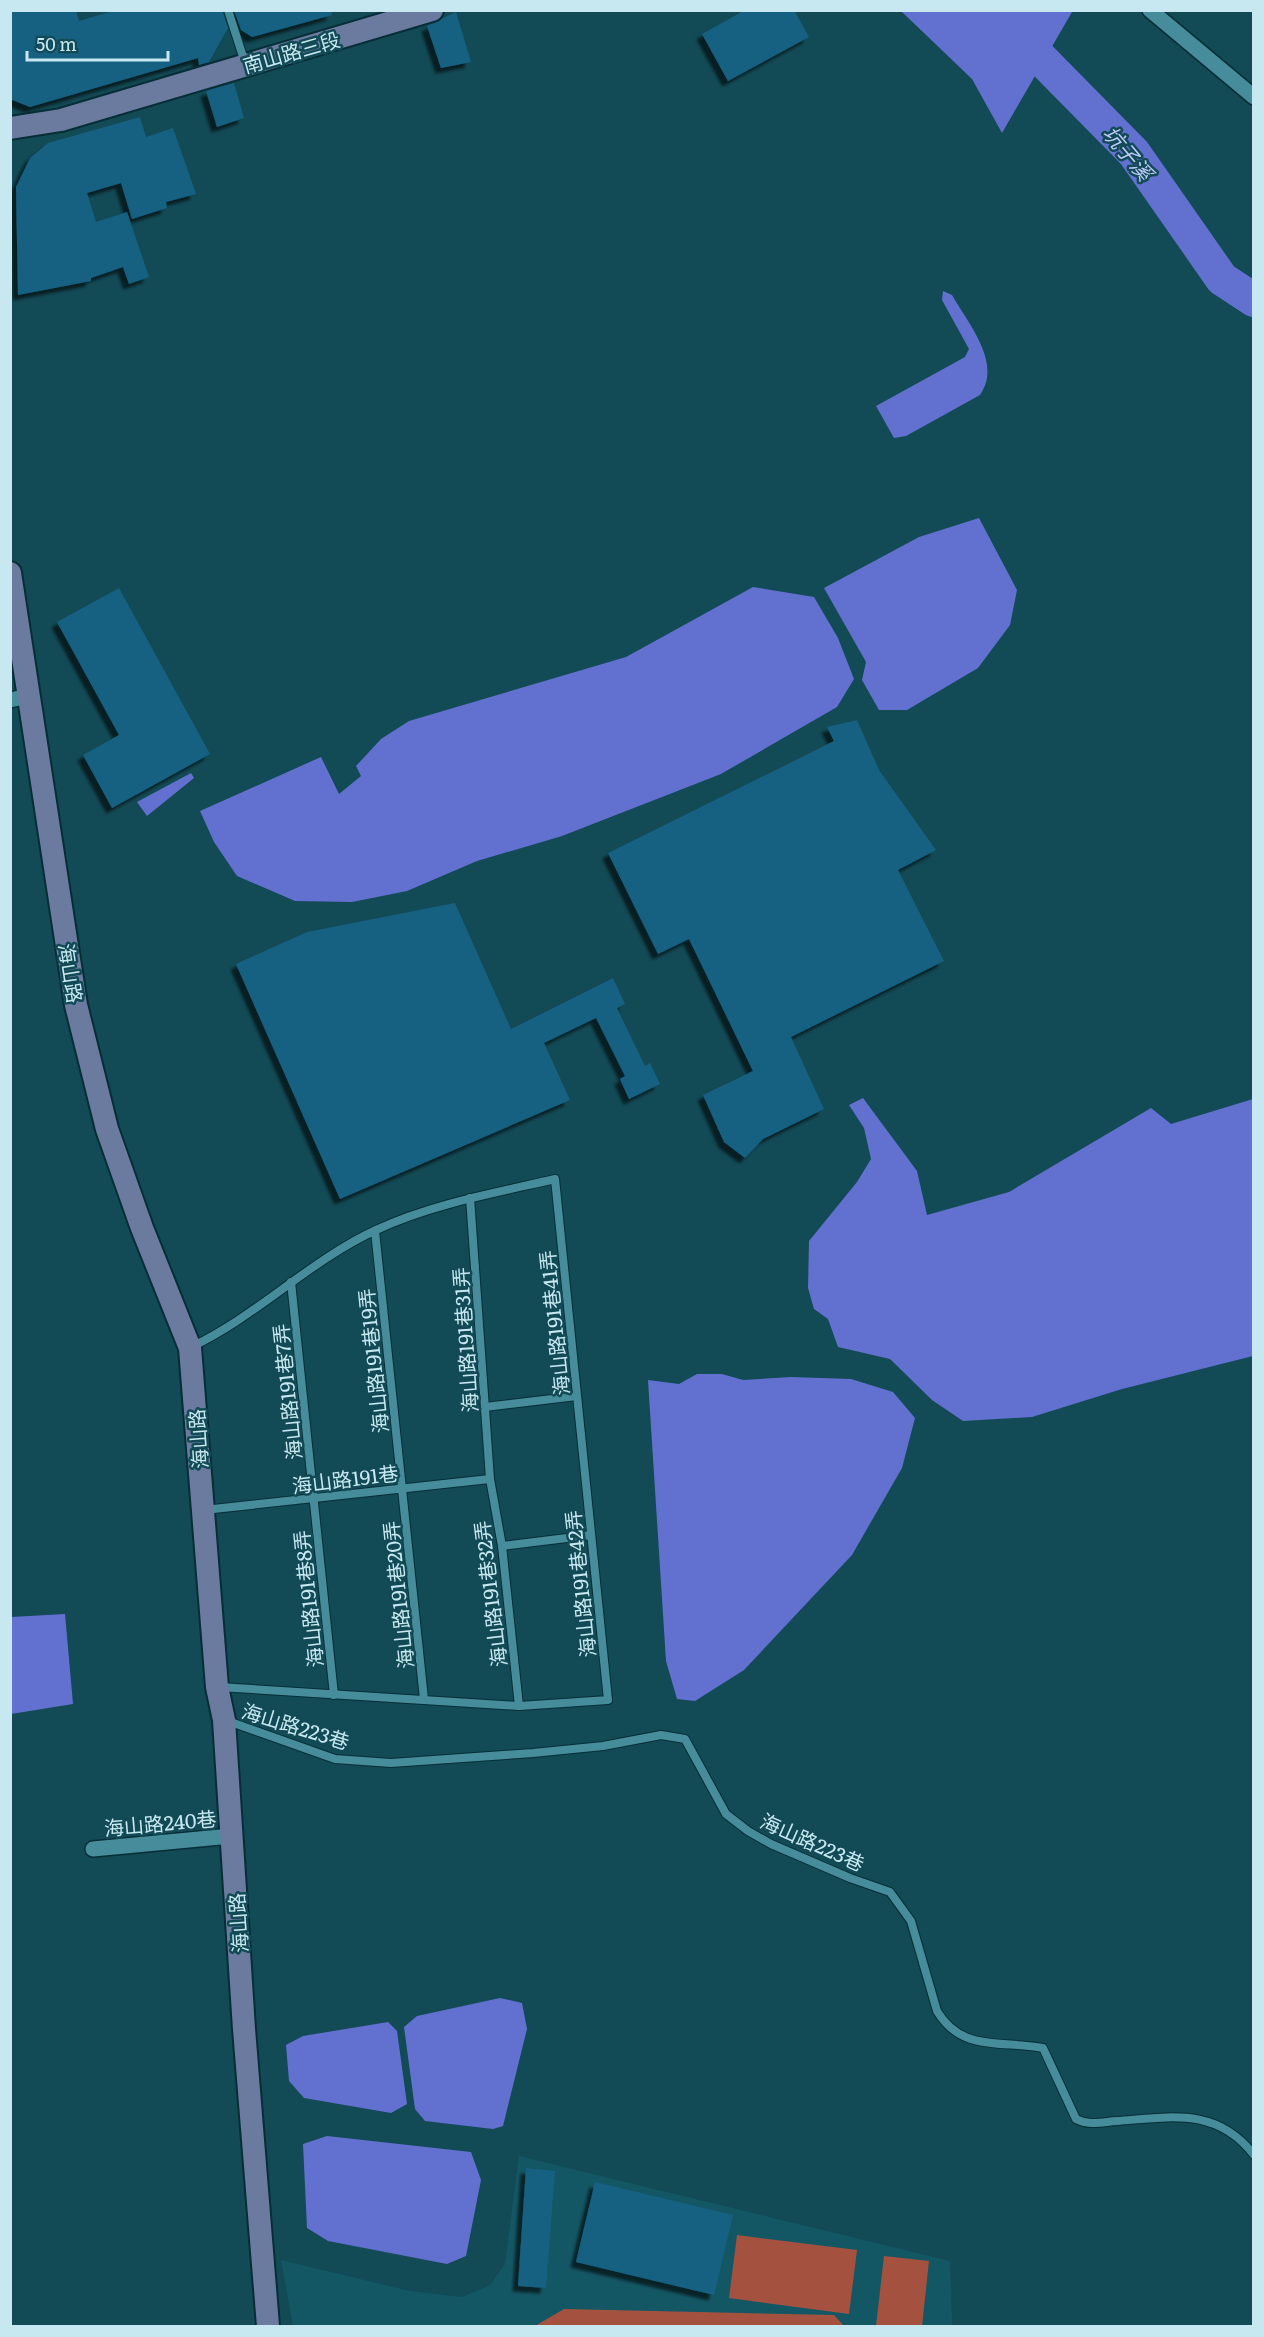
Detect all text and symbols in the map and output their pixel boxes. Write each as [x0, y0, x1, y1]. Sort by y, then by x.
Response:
street label: 南山路三段 [239, 23, 343, 79]
scale bar [27, 24, 168, 62]
text: 50 m [36, 30, 77, 57]
water label: 坑子溪 [1097, 118, 1163, 188]
street label: 海山路 [52, 941, 92, 1005]
street label: 海山路191巷41弄 [530, 1249, 576, 1397]
street label: 海山路191巷31弄 [444, 1266, 484, 1414]
street label: 海山路191巷19弄 [349, 1287, 395, 1435]
street label: 海山路191巷7弄 [264, 1322, 308, 1462]
street label: 海山路 [180, 1408, 214, 1470]
street label: 海山路191巷 [290, 1457, 400, 1499]
street label: 海山路191巷42弄 [556, 1509, 602, 1659]
street label: 海山路191巷32弄 [465, 1519, 513, 1669]
street label: 海山路191巷20弄 [374, 1520, 420, 1670]
street label: 海山路191巷8弄 [285, 1529, 329, 1669]
street label: 海山路223巷 [238, 1694, 354, 1756]
street label: 海山路240巷 [103, 1802, 217, 1842]
street label: 海山路223巷 [756, 1805, 870, 1877]
street label: 海山路 [220, 1892, 254, 1954]

